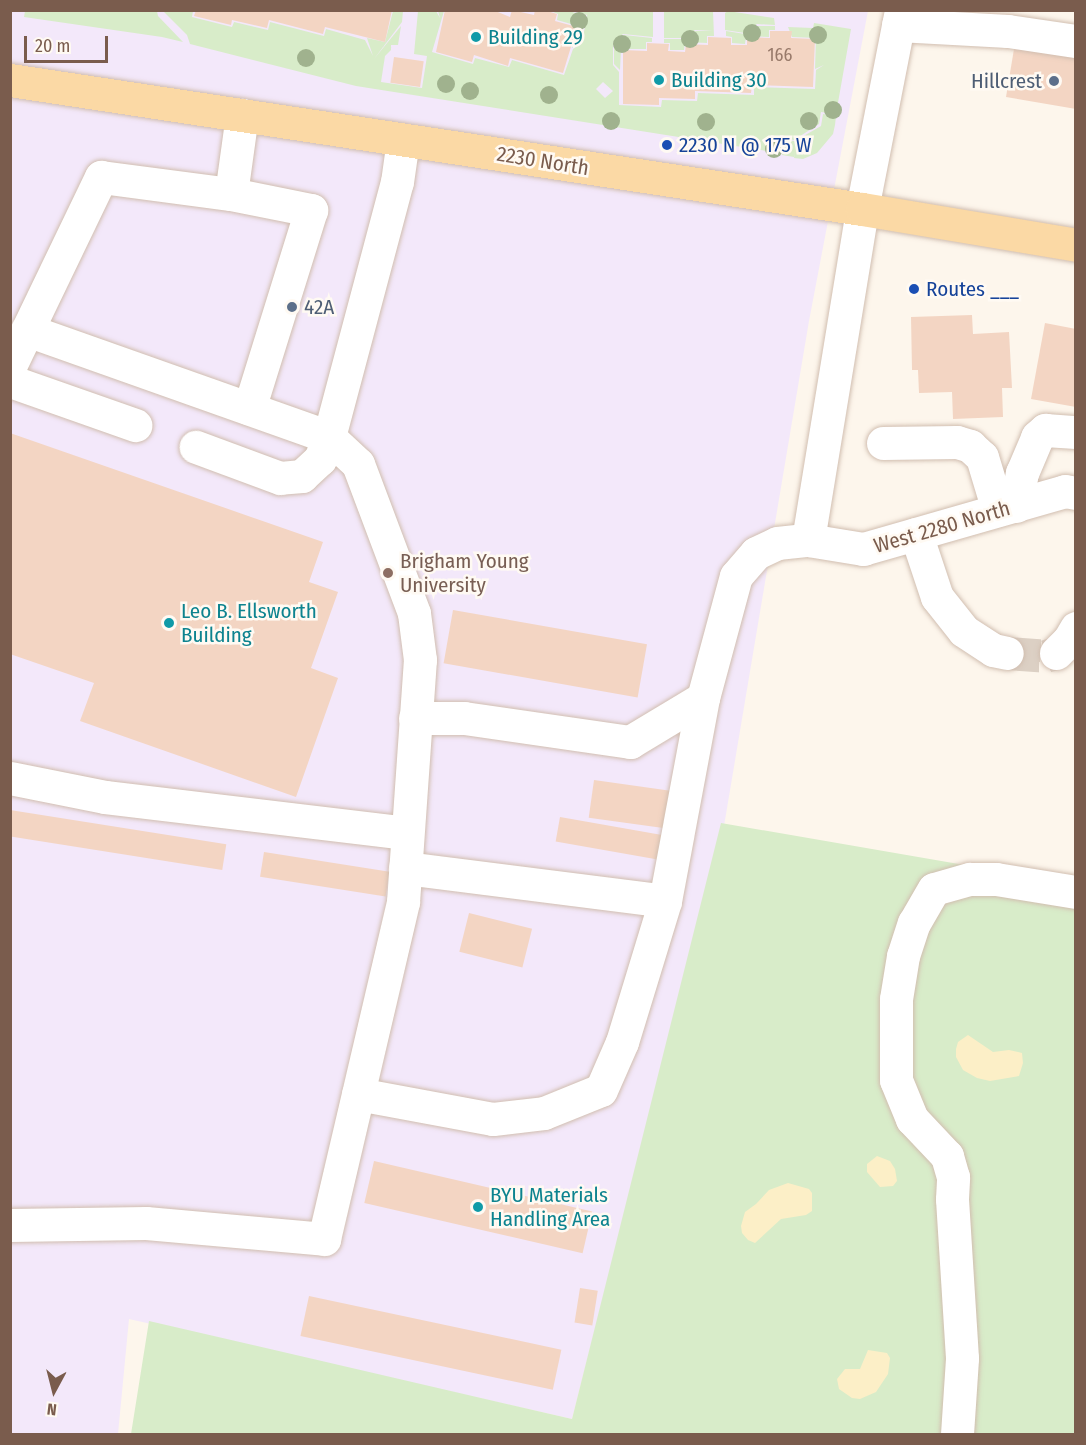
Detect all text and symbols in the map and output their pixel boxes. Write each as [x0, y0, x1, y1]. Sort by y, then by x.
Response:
scale bar [27, 24, 111, 62]
place label: Building 29 [488, 24, 583, 50]
marker: Building 29 [469, 30, 483, 44]
text: 20 m [35, 35, 70, 57]
house number: 166 [768, 44, 792, 66]
place label: Building 30 [671, 67, 767, 93]
place label: Hillcrest [971, 68, 1042, 94]
marker: Building 30 [652, 73, 666, 87]
marker: Hillcrest [1047, 74, 1061, 88]
place label: 2230 N @ 175 W [679, 132, 812, 158]
marker: 2230 N @ 175 W [660, 138, 674, 152]
street label: 2230 North [495, 141, 591, 181]
place label: Routes ___ [926, 276, 1019, 302]
marker: Routes ___ [907, 282, 921, 296]
place label: 42A [304, 294, 334, 320]
marker: 42A [285, 300, 299, 314]
street label: West 2280 North [871, 496, 1013, 558]
place label: Brigham Young University [400, 548, 529, 598]
marker: Brigham Young University [381, 566, 395, 580]
place label: Leo B. Ellsworth Building [181, 598, 317, 648]
marker: Leo B. Ellsworth Building [162, 616, 176, 630]
place label: BYU Materials Handling Area [490, 1182, 610, 1232]
marker: BYU Materials Handling Area [471, 1200, 485, 1214]
north arrow [24, 1361, 84, 1421]
text: N [46, 1399, 58, 1419]

